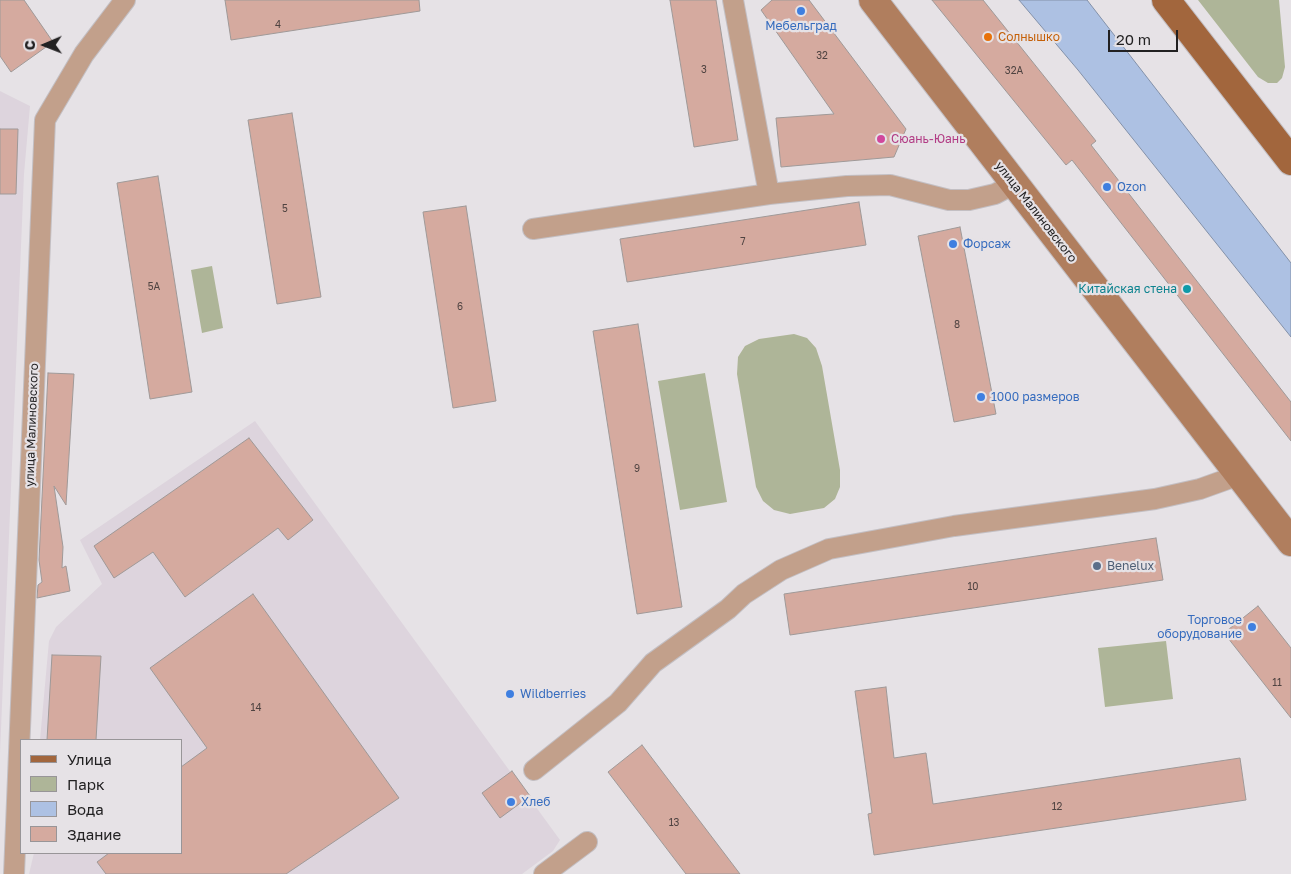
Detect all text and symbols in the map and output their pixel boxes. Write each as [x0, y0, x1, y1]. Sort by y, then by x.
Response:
marker: Мебельград [795, 5, 807, 17]
house number: 4 [275, 19, 281, 31]
place label: Мебельград [765, 19, 837, 33]
north arrow [20, 20, 70, 70]
scale bar [1111, 20, 1181, 52]
place label: Солнышко [998, 30, 1060, 44]
text: 20 m [1116, 30, 1151, 48]
marker: Солнышко [982, 31, 994, 43]
text: С [21, 40, 38, 50]
house number: 32 [816, 50, 828, 62]
house number: 3 [701, 64, 707, 76]
house number: 32А [1005, 65, 1023, 77]
place label: Сюань-Юань [891, 132, 965, 146]
marker: Сюань-Юань [875, 133, 887, 145]
street label: улица Малиновского [992, 159, 1080, 265]
place label: Ozon [1117, 180, 1146, 194]
marker: Ozon [1101, 181, 1113, 193]
house number: 5 [282, 203, 288, 215]
house number: 7 [740, 236, 746, 248]
place label: Форсаж [963, 237, 1011, 251]
marker: Форсаж [947, 238, 959, 250]
house number: 5А [148, 281, 160, 293]
place label: Китайская стена [1078, 282, 1177, 296]
marker: Китайская стена [1181, 283, 1193, 295]
house number: 6 [457, 301, 463, 313]
house number: 8 [954, 319, 960, 331]
street label: улица Малиновского [23, 363, 41, 487]
place label: 1000 размеров [991, 390, 1080, 404]
marker: 1000 размеров [975, 391, 987, 403]
house number: 9 [634, 463, 640, 475]
place label: Benelux [1107, 559, 1154, 573]
marker: Benelux [1091, 560, 1103, 572]
house number: 10 [967, 581, 979, 593]
place label: Торговое оборудование [1157, 613, 1242, 641]
marker: Торговое оборудование [1246, 621, 1258, 633]
house number: 11 [1272, 677, 1282, 689]
place label: Wildberries [520, 687, 586, 701]
marker: Wildberries [504, 688, 516, 700]
house number: 14 [251, 702, 261, 714]
legend [20, 739, 182, 854]
text: Улица [67, 750, 112, 768]
text: Парк [67, 775, 105, 793]
place label: Хлеб [521, 795, 550, 809]
marker: Хлеб [505, 796, 517, 808]
text: Вода [67, 800, 104, 818]
house number: 12 [1052, 801, 1062, 813]
house number: 13 [669, 817, 679, 829]
text: Здание [67, 825, 121, 843]

